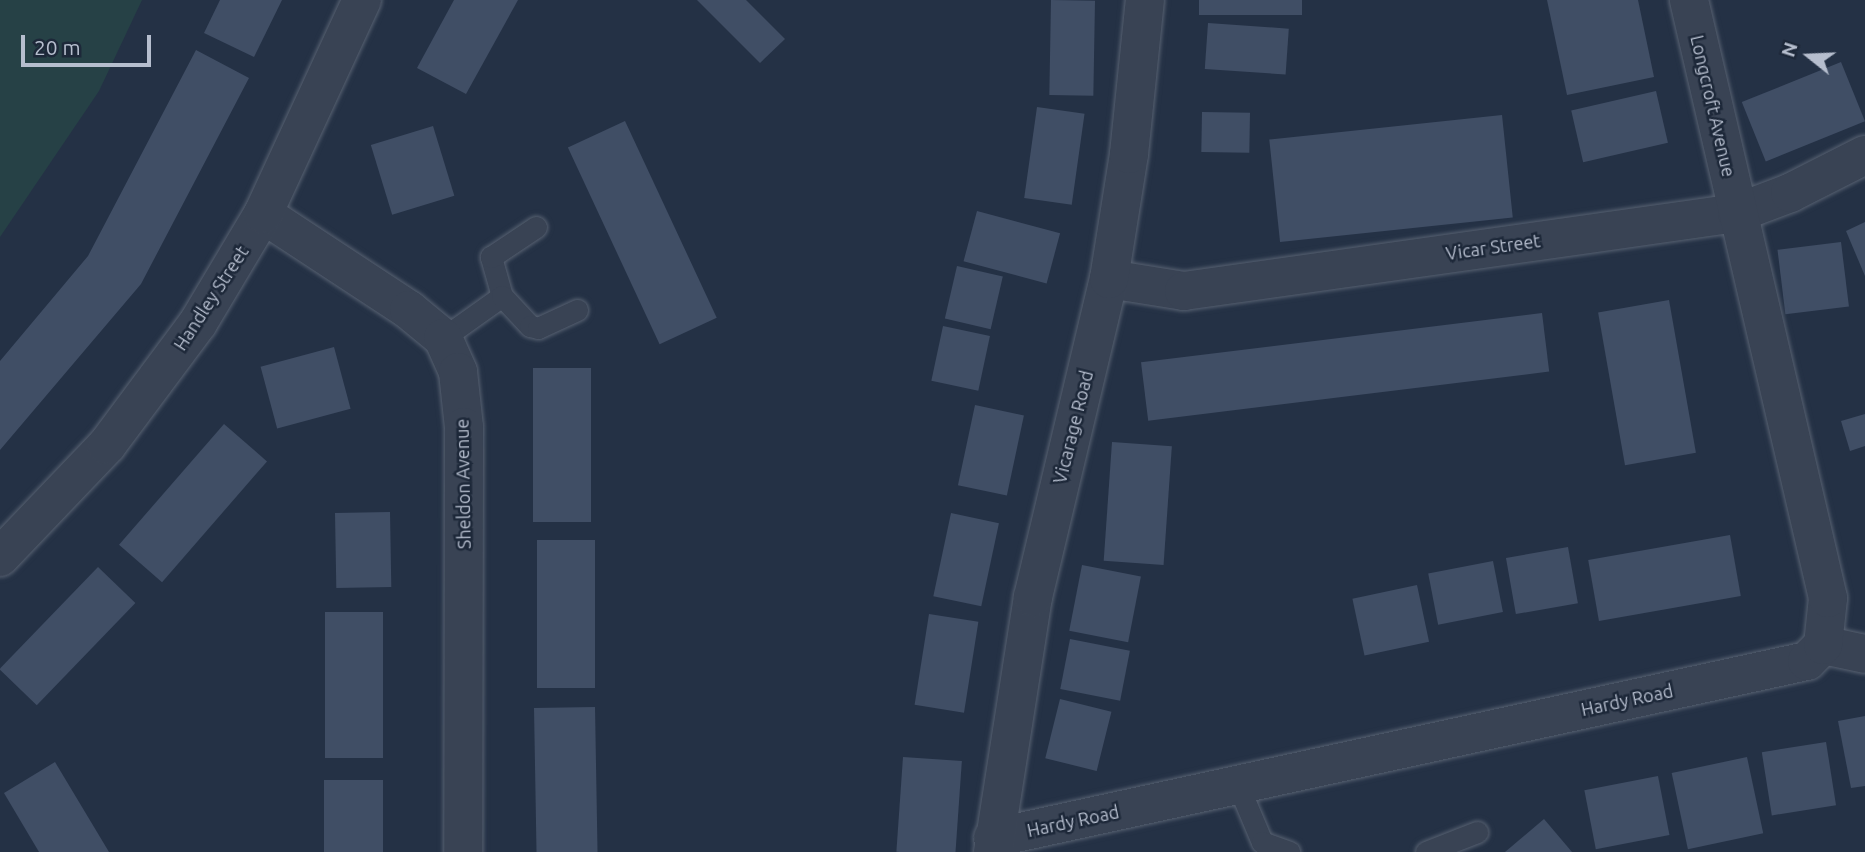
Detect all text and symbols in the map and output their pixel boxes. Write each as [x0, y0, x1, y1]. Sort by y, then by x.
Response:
scale bar [24, 21, 154, 65]
north arrow [1774, 21, 1844, 91]
street label: Longcroft Avenue [1686, 33, 1740, 179]
text: 20 m [34, 35, 81, 59]
text: N [1776, 39, 1802, 60]
street label: Vicar Street [1444, 230, 1542, 264]
street label: Handley Street [169, 242, 253, 354]
street label: Vicarage Road [1049, 368, 1097, 486]
street label: Sheldon Avenue [451, 419, 475, 549]
street label: Hardy Road [1579, 680, 1675, 720]
street label: Hardy Road [1025, 801, 1121, 841]

